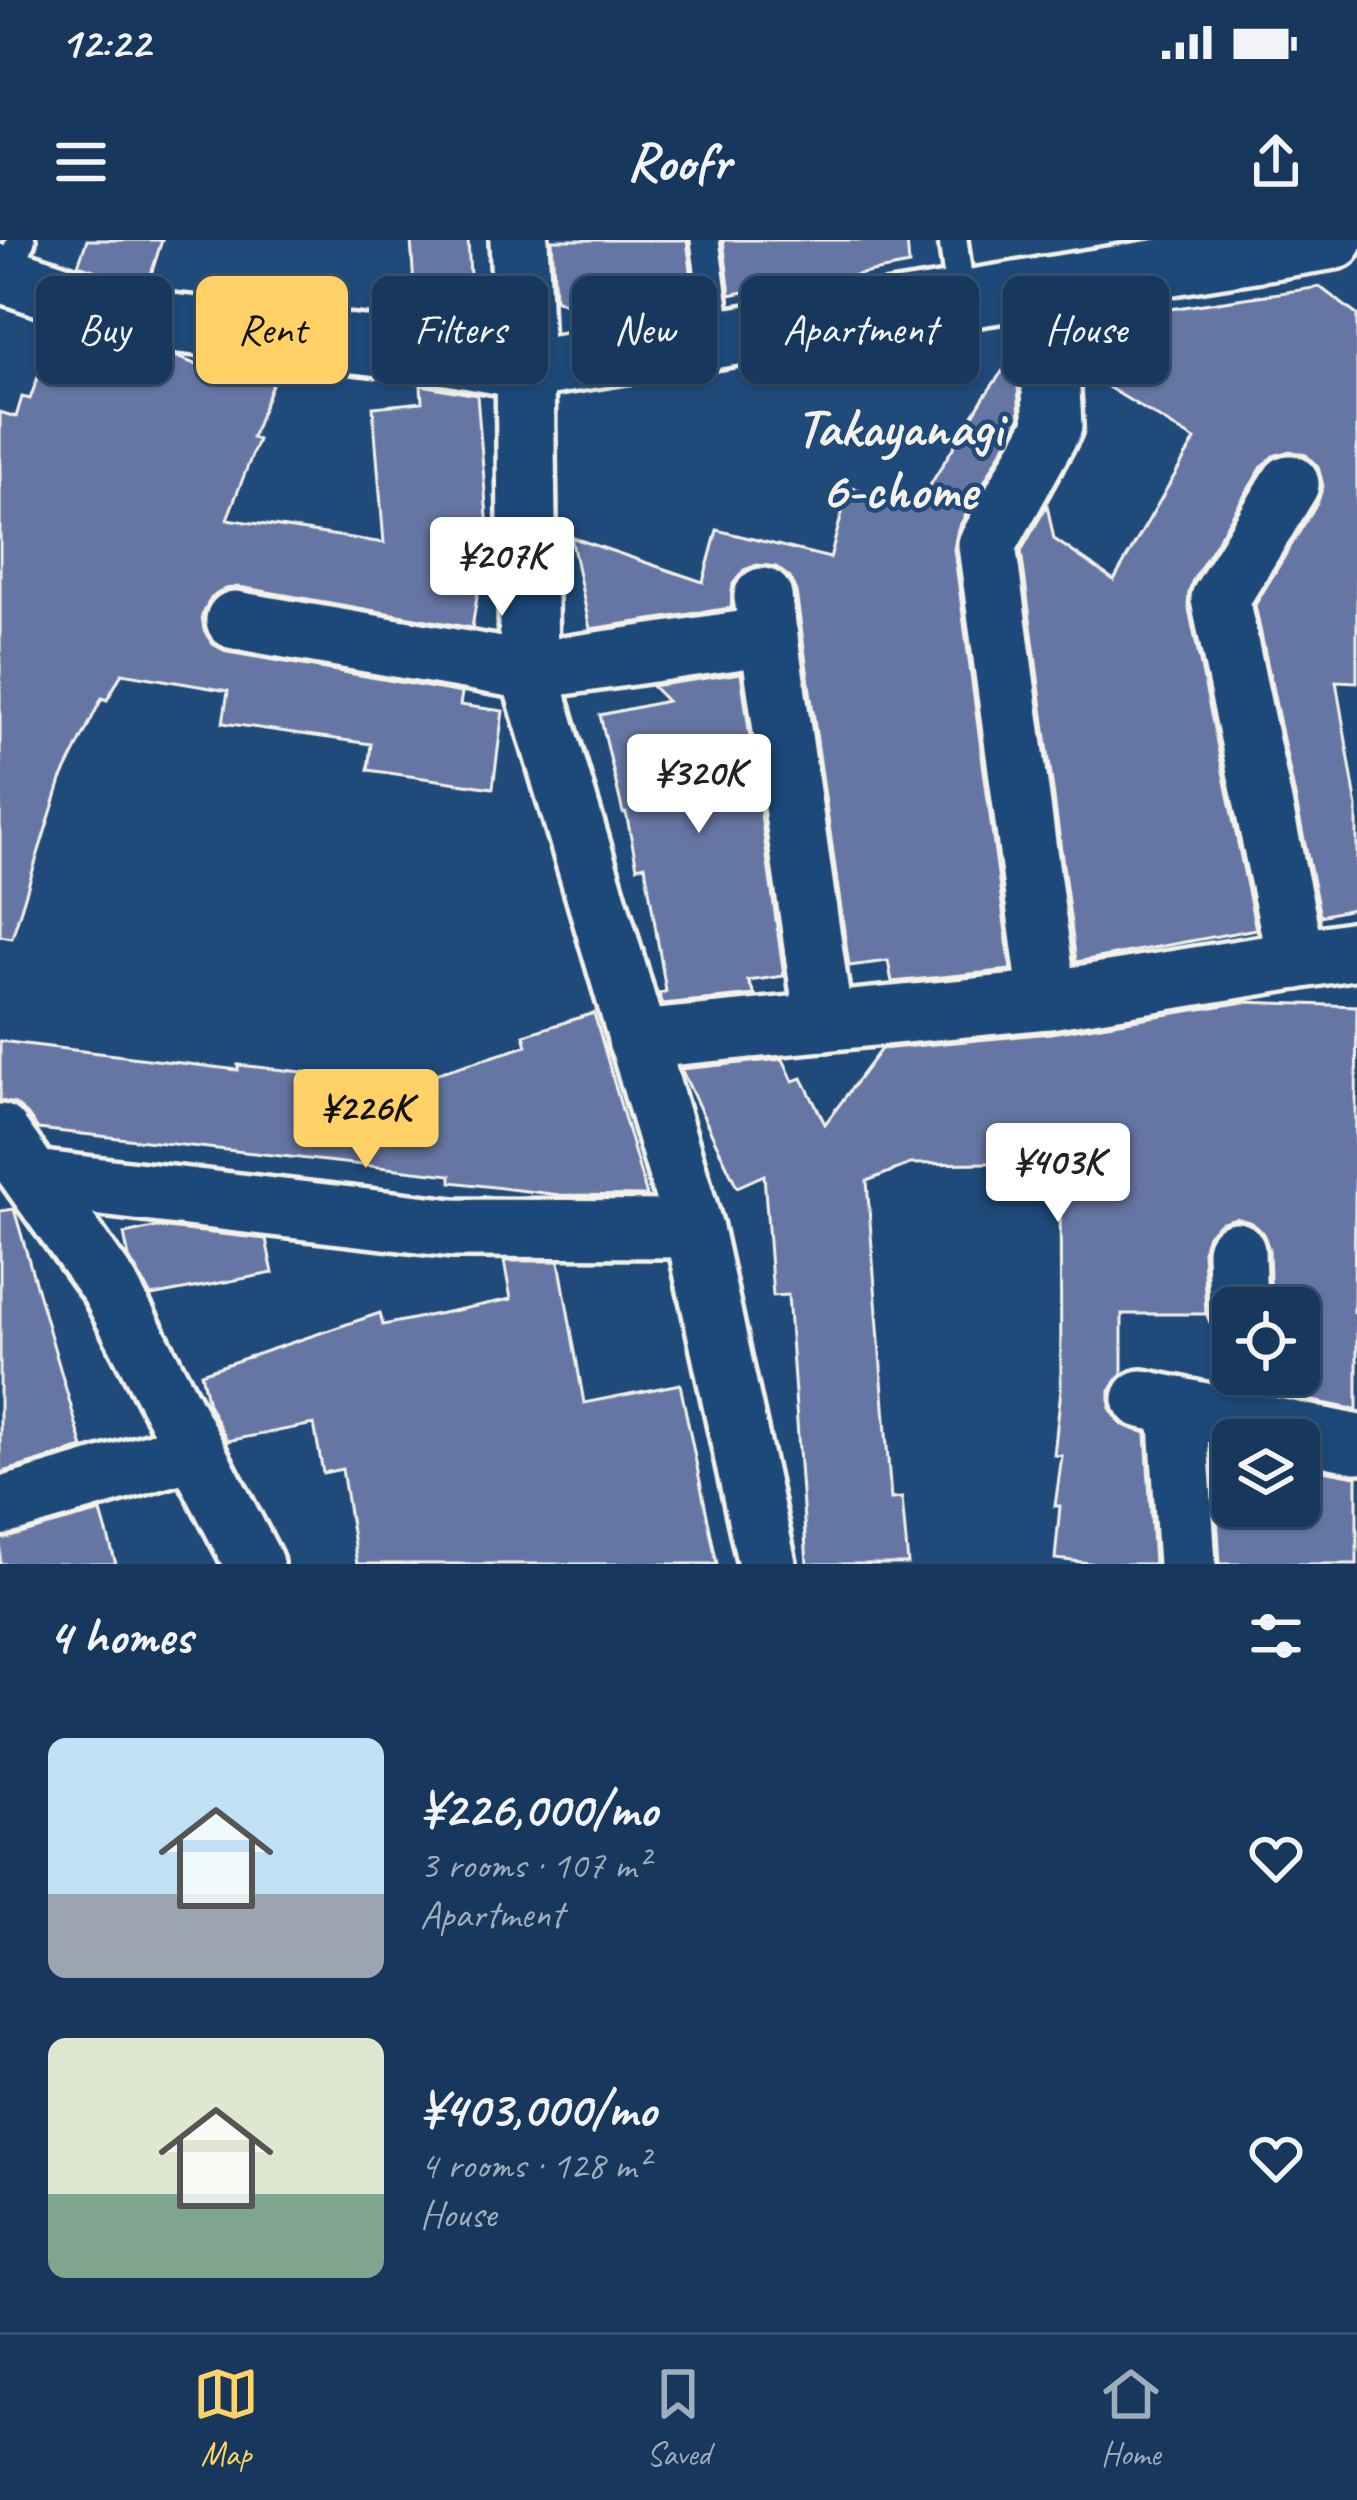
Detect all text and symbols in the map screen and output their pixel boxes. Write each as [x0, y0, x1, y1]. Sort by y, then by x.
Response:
text: 12:22 [60, 14, 150, 71]
text: Roofr [627, 128, 730, 196]
icon: menu [48, 129, 114, 195]
icon: share [1243, 129, 1309, 195]
chip: Buy [36, 276, 172, 384]
chip: Rent [196, 276, 348, 384]
chip: Filters [372, 276, 548, 384]
chip: New [572, 276, 717, 384]
chip: Apartment [741, 276, 979, 384]
chip: House [1003, 276, 1169, 384]
district label: Takayanagi 6-chome [796, 394, 1009, 524]
pin: ¥207K [418, 517, 586, 619]
text: ¥207K [457, 531, 547, 580]
pin: ¥320K [615, 734, 783, 836]
text: ¥320K [654, 748, 744, 797]
pin: ¥226K [282, 1069, 450, 1171]
text: ¥226K [321, 1083, 411, 1132]
pin: ¥403K [974, 1123, 1142, 1225]
text: ¥403K [1013, 1137, 1103, 1186]
map controls [1212, 1287, 1320, 1527]
button: locate [1212, 1287, 1320, 1395]
button: layers [1212, 1419, 1320, 1527]
icon: filters [1243, 1603, 1309, 1669]
text: 4 homes [48, 1604, 192, 1668]
text: ¥226,000/mo [420, 1777, 657, 1841]
icon: home [144, 1786, 288, 1930]
icon: heart [1243, 1825, 1309, 1891]
text: 3 rooms · 107 m² [420, 1841, 648, 1890]
text: Apartment [420, 1890, 563, 1939]
text: ¥403,000/mo [420, 2077, 656, 2141]
icon: home [144, 2086, 288, 2230]
icon: heart [1243, 2125, 1309, 2191]
text: 4 rooms · 128 m² [420, 2141, 648, 2190]
text: House [420, 2190, 496, 2239]
tab: Map [193, 2361, 259, 2475]
tab: Saved [645, 2361, 711, 2475]
tab: Home [1098, 2361, 1164, 2475]

